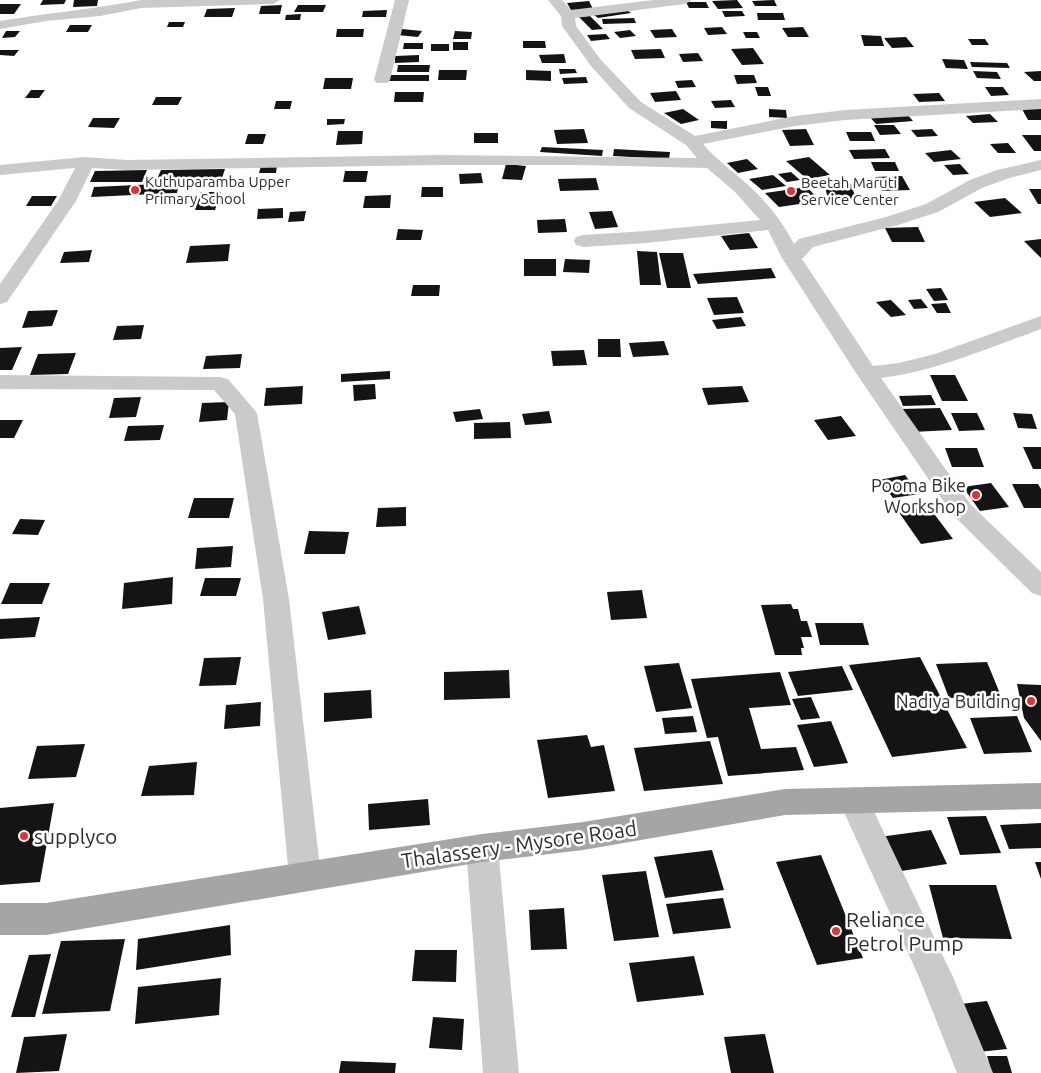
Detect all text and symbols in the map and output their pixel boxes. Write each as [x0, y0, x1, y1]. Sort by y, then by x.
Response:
place label: Kuthuparamba Upper Primary School [145, 173, 290, 207]
place label: Beetah Maruti Service Center [801, 174, 899, 208]
marker: Kuthuparamba Upper Primary School [129, 184, 141, 196]
marker: Beetah Maruti Service Center [785, 185, 797, 197]
place label: Pooma Bike Workshop [871, 475, 966, 516]
marker: Pooma Bike Workshop [970, 489, 982, 501]
place label: Nadiya Building [896, 691, 1021, 711]
marker: Nadiya Building [1025, 695, 1037, 707]
street label: Thalassery - Mysore Road [400, 816, 638, 872]
place label: supplyco [34, 824, 117, 848]
marker: supplyco [18, 830, 30, 842]
place label: Reliance Petrol Pump [846, 907, 963, 955]
marker: Reliance Petrol Pump [830, 925, 842, 937]

